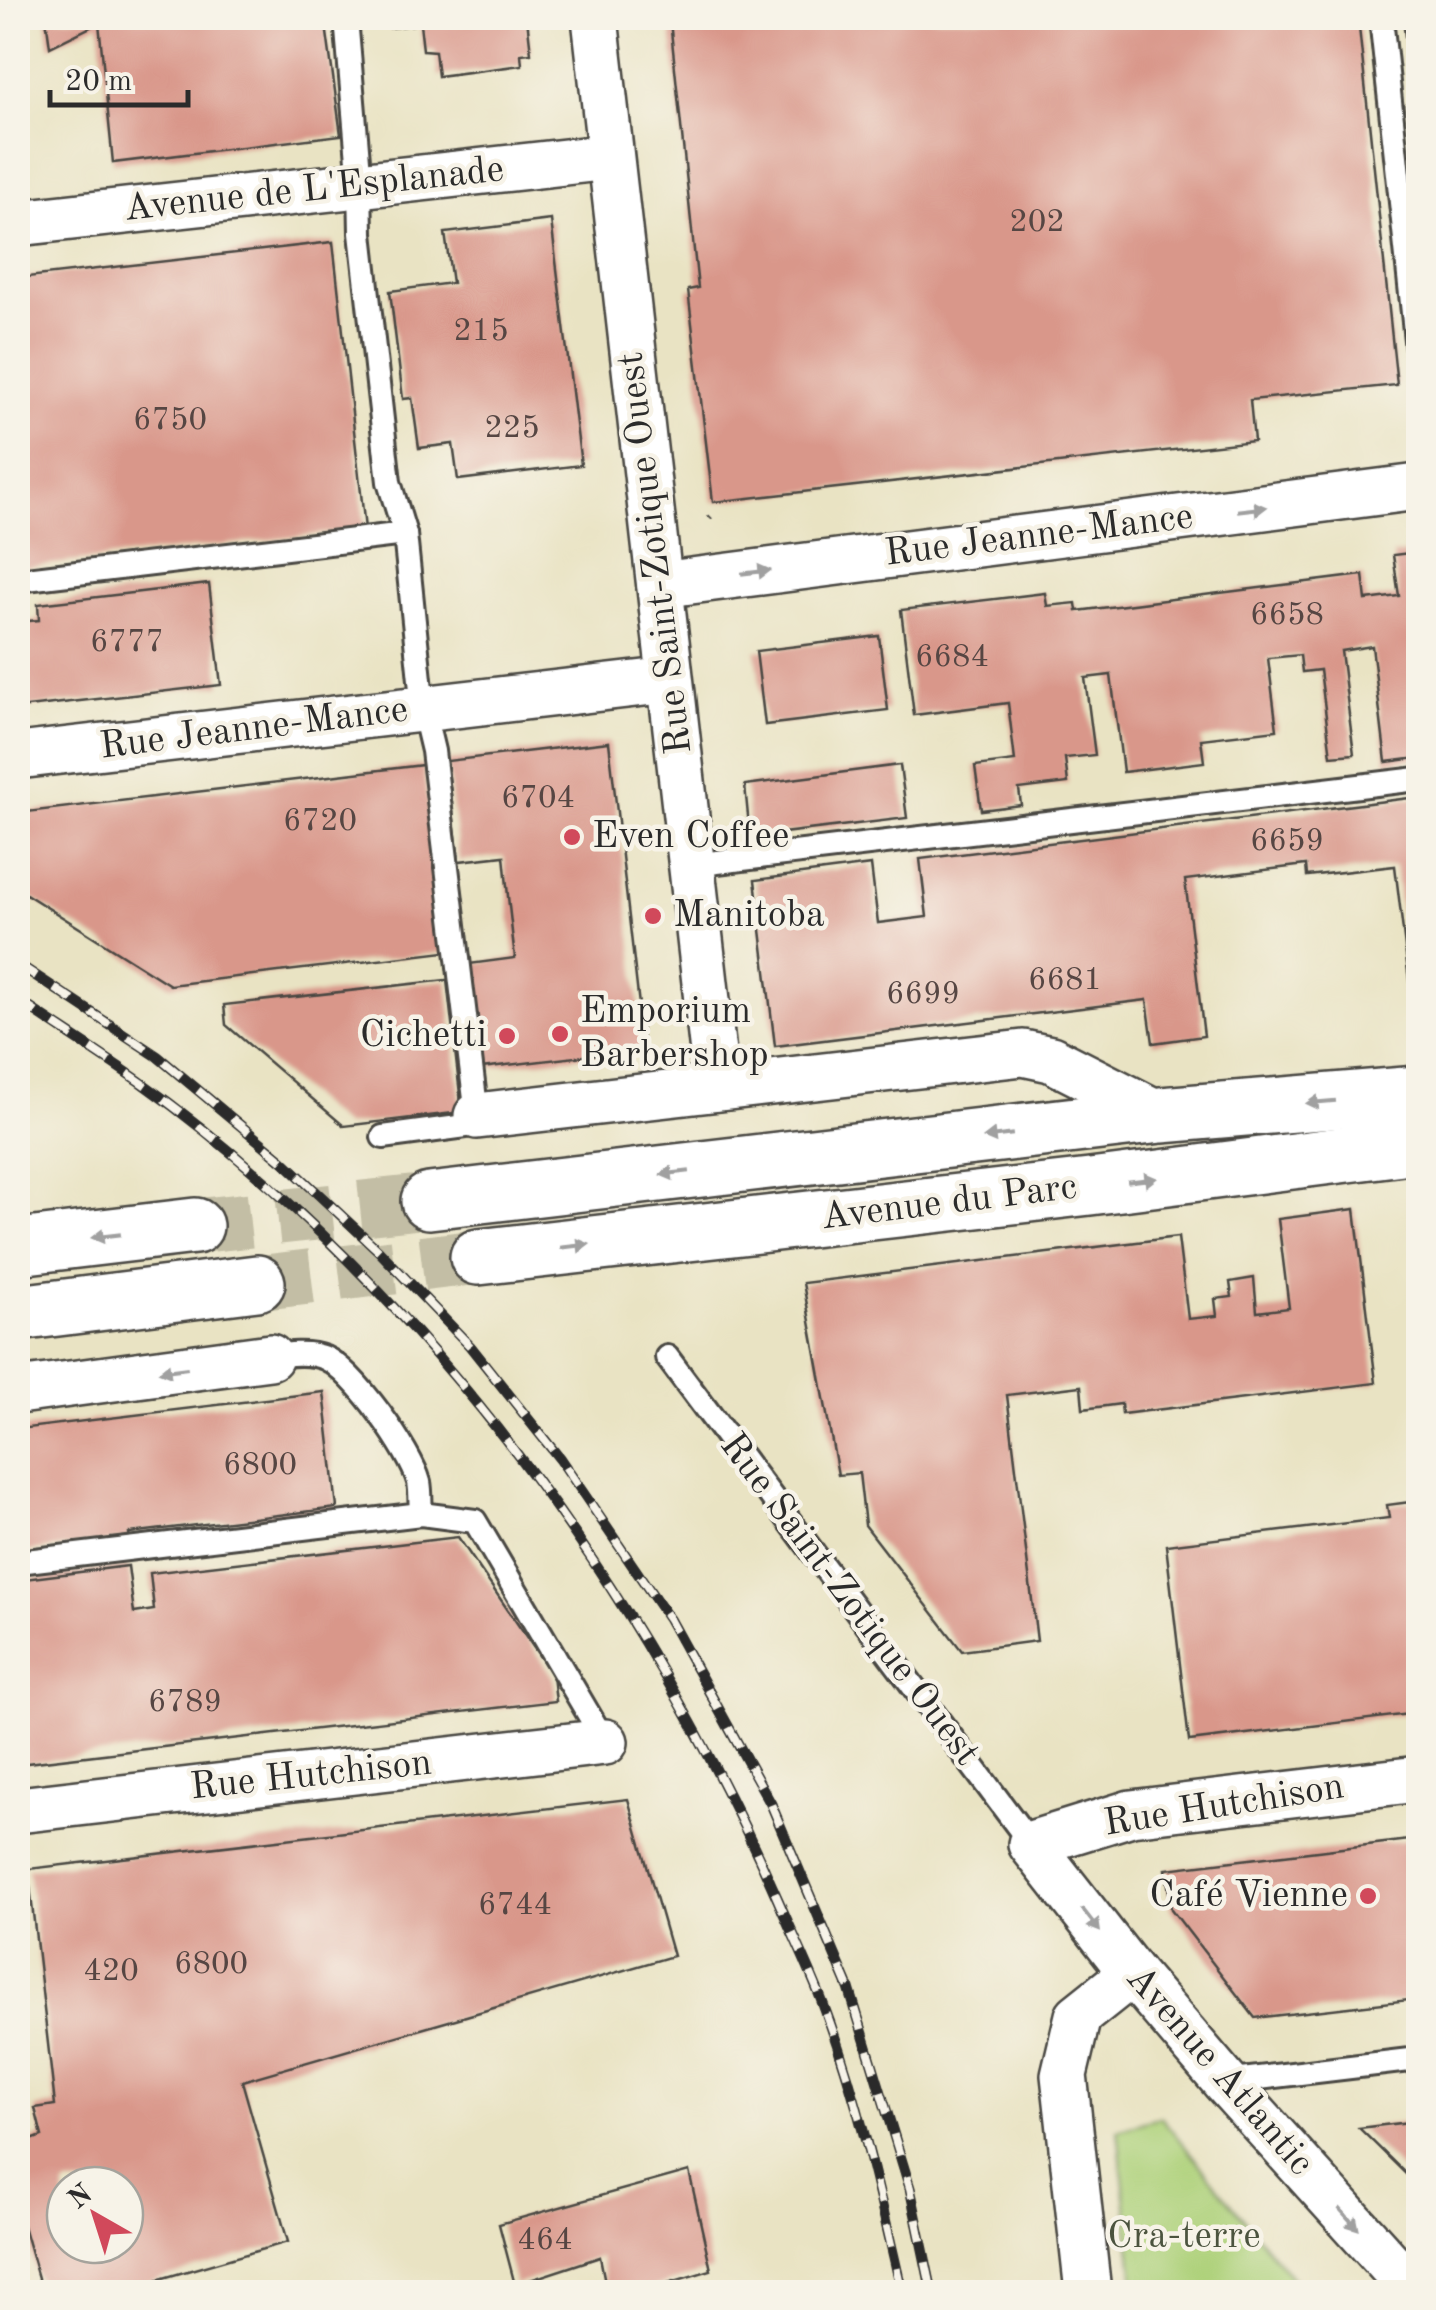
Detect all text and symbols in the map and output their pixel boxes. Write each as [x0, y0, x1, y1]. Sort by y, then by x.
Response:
scale bar [50, 45, 188, 107]
text: 20 m [65, 67, 132, 97]
street label: Avenue de L'Esplanade [122, 151, 506, 229]
house number: 202 [1009, 207, 1065, 239]
house number: 215 [453, 316, 509, 348]
street label: Rue Saint-Zotique Ouest [612, 350, 700, 756]
house number: 6750 [133, 405, 207, 437]
house number: 225 [484, 413, 540, 445]
street label: Rue Jeanne-Mance [883, 498, 1195, 574]
one-way arrow [1237, 500, 1269, 516]
one-way arrow [741, 564, 773, 580]
house number: 6658 [1250, 600, 1324, 632]
house number: 6777 [90, 627, 164, 659]
house number: 6684 [915, 642, 989, 674]
street label: Rue Jeanne-Mance [98, 691, 410, 767]
house number: 6704 [501, 783, 575, 815]
house number: 6720 [283, 806, 357, 838]
place label: Even Coffee [592, 818, 790, 856]
marker: Even Coffee [561, 826, 583, 848]
house number: 6659 [1250, 826, 1324, 858]
place label: Manitoba [673, 897, 825, 935]
marker: Manitoba [642, 905, 664, 927]
house number: 6681 [1028, 965, 1102, 997]
house number: 6699 [886, 979, 960, 1011]
place label: Emporium Barbershop [580, 993, 769, 1075]
place label: Cichetti [360, 1017, 487, 1055]
marker: Emporium Barbershop [549, 1023, 571, 1045]
marker: Cichetti [496, 1025, 518, 1047]
one-way arrow [1305, 1094, 1337, 1110]
one-way arrow [982, 1128, 1014, 1144]
one-way arrow [659, 1165, 691, 1181]
street label: Avenue du Parc [819, 1168, 1079, 1238]
one-way arrow [1126, 1172, 1158, 1188]
one-way arrow [90, 1229, 122, 1245]
one-way arrow [560, 1238, 592, 1254]
one-way arrow [157, 1362, 189, 1378]
street label: Rue Saint-Zotique Ouest [712, 1427, 986, 1773]
house number: 6800 [223, 1450, 297, 1482]
house number: 6789 [148, 1687, 222, 1719]
street label: Rue Hutchison [188, 1744, 434, 1808]
street label: Rue Hutchison [1101, 1768, 1347, 1844]
place label: Café Vienne [1149, 1877, 1348, 1915]
marker: Café Vienne [1357, 1885, 1379, 1907]
house number: 6744 [478, 1890, 552, 1922]
one-way arrow [1081, 1907, 1102, 1933]
house number: 6800 [174, 1949, 248, 1981]
house number: 420 [83, 1956, 139, 1988]
street label: Avenue Atlantic [1118, 1959, 1320, 2183]
north arrow [45, 2165, 145, 2265]
text: N [64, 2180, 99, 2216]
one-way arrow [1338, 2206, 1360, 2231]
park label: Cra-terre [1107, 2218, 1261, 2256]
house number: 464 [517, 2225, 573, 2257]

